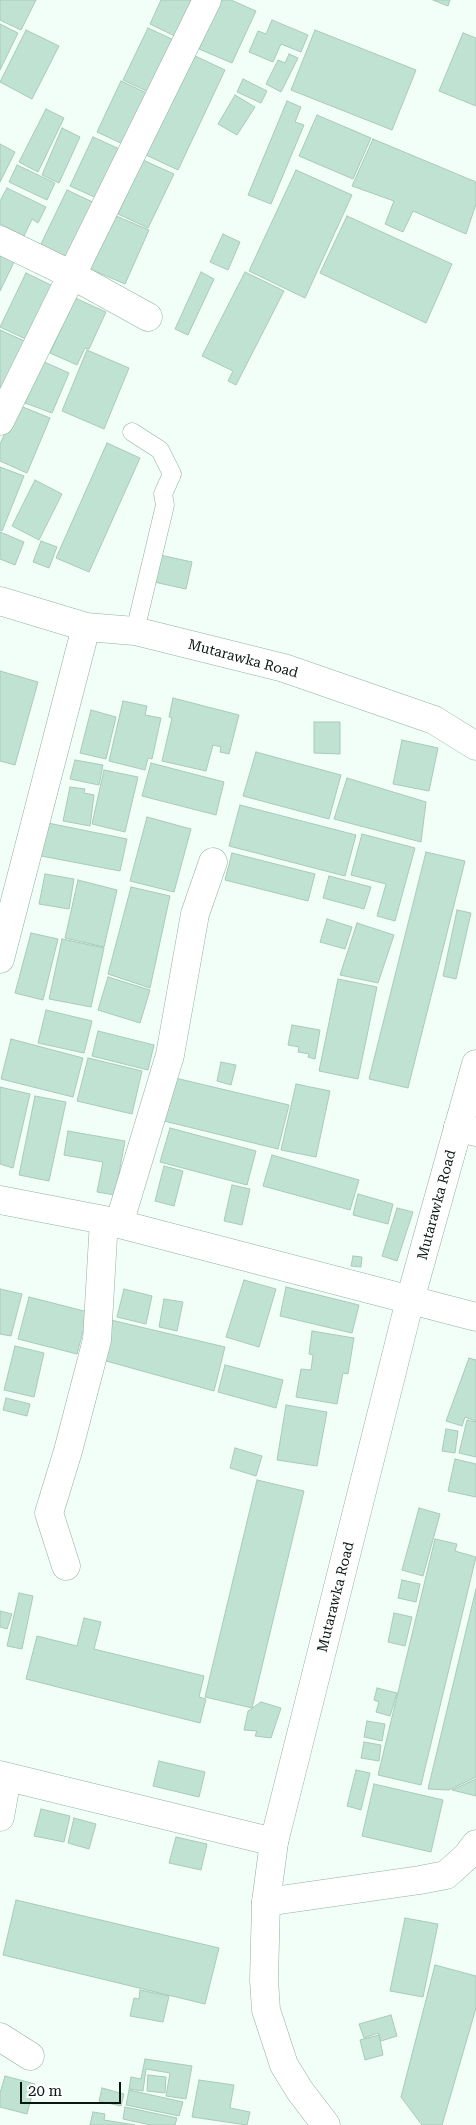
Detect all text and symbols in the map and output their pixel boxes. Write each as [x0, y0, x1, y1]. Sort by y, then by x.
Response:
street label: Mutarawka Road [186, 636, 300, 682]
street label: Mutarawka Road [414, 1148, 460, 1262]
street label: Mutarawka Road [314, 1540, 358, 1654]
scale bar [22, 2072, 124, 2104]
text: 20 m [28, 2082, 62, 2100]

